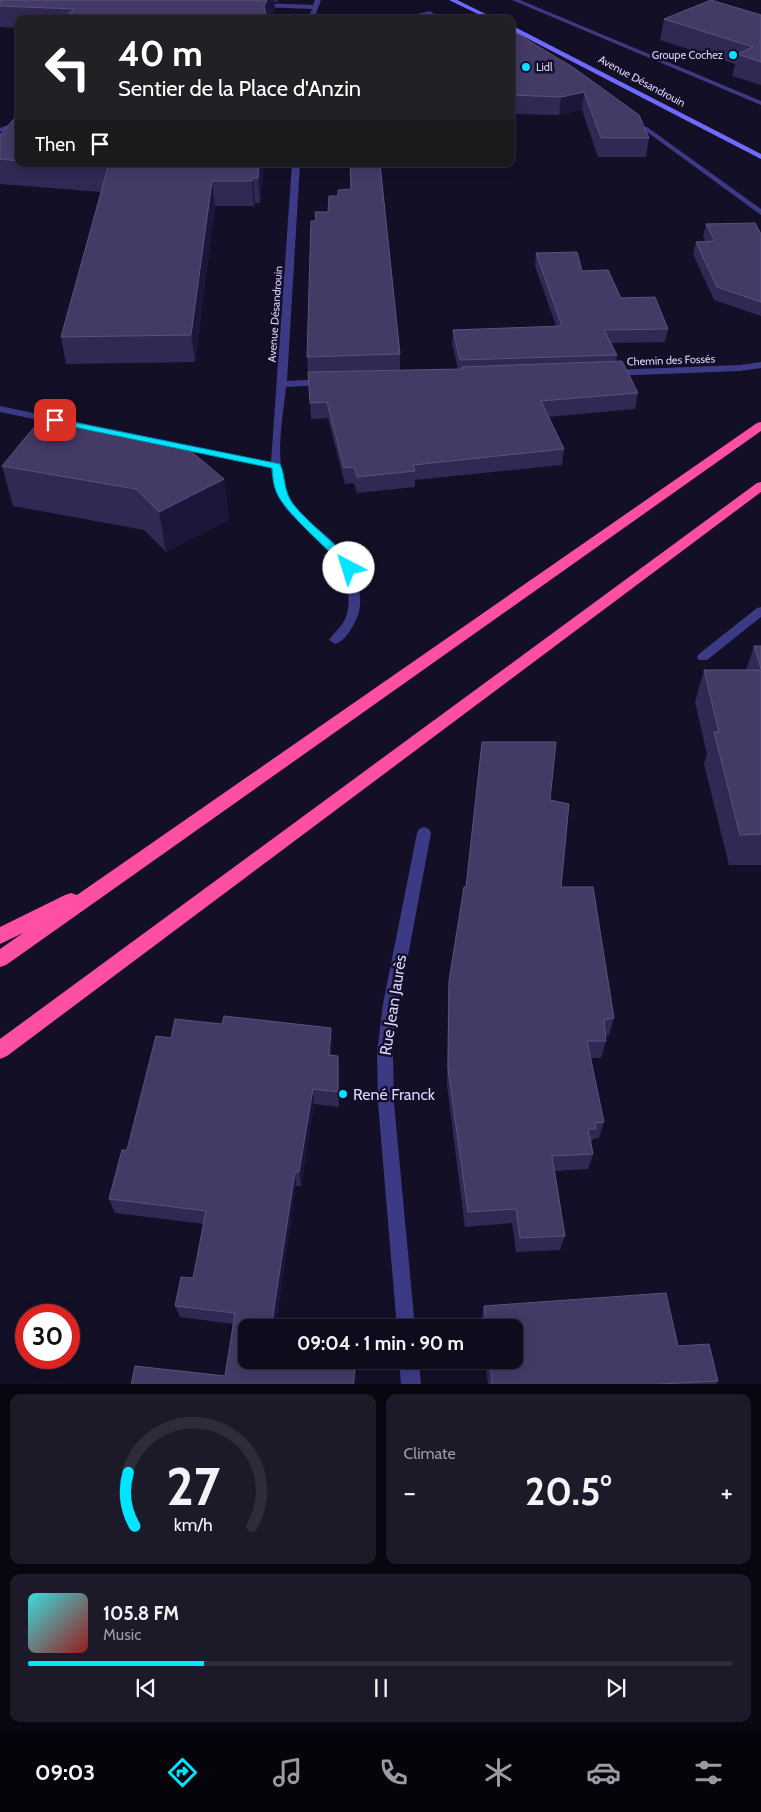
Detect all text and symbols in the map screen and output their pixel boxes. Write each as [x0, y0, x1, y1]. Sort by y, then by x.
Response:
text: 40 m [118, 32, 203, 75]
icon: left [35, 35, 100, 100]
place label: Groupe Cochez [652, 48, 723, 62]
marker: Groupe Cochez [727, 49, 739, 61]
street label: Avenue Désandrouin [596, 52, 688, 110]
place label: Lidl [536, 60, 553, 74]
marker: Lidl [520, 61, 532, 73]
text: Sentier de la Place d'Anzin [118, 75, 361, 102]
icon: arrive [86, 130, 114, 158]
text: Then [35, 133, 76, 156]
street label: Avenue Désandrouin [265, 265, 285, 363]
street label: Chemin des Fossés [627, 351, 716, 369]
pin [34, 399, 76, 441]
icon: arrive [41, 406, 69, 434]
position arrow [322, 541, 374, 593]
street label: Rue Jean Jaurès [376, 953, 410, 1057]
place label: René Franck [353, 1085, 436, 1104]
marker: René Franck [337, 1088, 349, 1100]
speed limit sign: 30 [15, 1304, 80, 1369]
text: 09:04 · 1 min · 90 m [297, 1332, 464, 1355]
text: Climate [404, 1444, 456, 1463]
text: 27 [166, 1455, 220, 1518]
text: 20.5° [525, 1468, 611, 1515]
text: − [404, 1475, 416, 1509]
text: + [721, 1475, 733, 1509]
text: km/h [173, 1514, 212, 1535]
text: 105.8 FM [103, 1602, 179, 1625]
text: Music [103, 1625, 141, 1644]
icon: previous [132, 1674, 160, 1702]
icon: pause [367, 1674, 395, 1702]
icon: next [602, 1674, 630, 1702]
icon: directions [165, 1755, 200, 1790]
icon: music [270, 1755, 305, 1790]
icon: phone [376, 1755, 411, 1790]
icon: climate [481, 1755, 516, 1790]
icon: car [586, 1755, 621, 1790]
icon: filters [691, 1755, 726, 1790]
text: 09:03 [35, 1759, 95, 1786]

